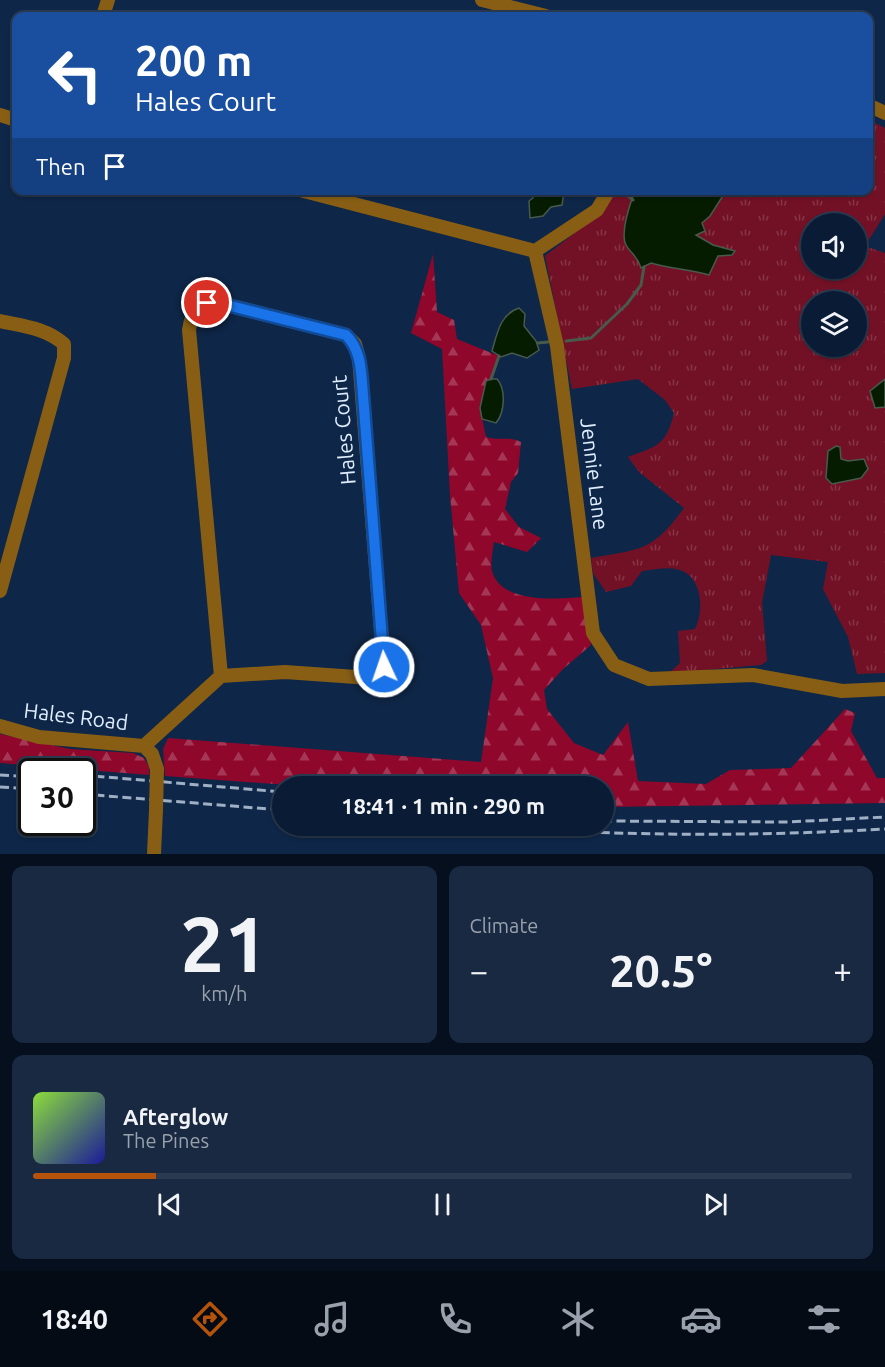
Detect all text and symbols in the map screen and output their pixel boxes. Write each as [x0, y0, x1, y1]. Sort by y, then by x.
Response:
icon: left [36, 36, 114, 114]
text: 200 m [135, 37, 252, 84]
text: Hales Court [135, 86, 276, 116]
icon: arrive [98, 150, 131, 183]
text: Then [36, 154, 86, 179]
map controls [801, 213, 867, 357]
button: sound [801, 213, 867, 279]
pin [181, 277, 232, 328]
icon: arrive [190, 286, 223, 319]
button: layers [801, 291, 867, 357]
street label: Hales Court [326, 374, 360, 486]
street label: Jennie Lane [576, 417, 614, 531]
position arrow [352, 635, 416, 699]
street label: Hales Road [23, 698, 130, 734]
speed limit sign: 30 [18, 758, 96, 836]
text: 18:41 · 1 min · 290 m [341, 793, 545, 818]
text: 21 [180, 899, 268, 987]
text: Climate [470, 914, 538, 937]
text: 20.5° [609, 945, 712, 996]
text: − [470, 952, 488, 989]
text: + [833, 952, 852, 989]
text: km/h [201, 982, 247, 1005]
text: Afterglow [123, 1104, 228, 1129]
text: The Pines [123, 1129, 209, 1152]
icon: previous [153, 1188, 186, 1221]
icon: pause [426, 1188, 459, 1221]
icon: next [699, 1188, 732, 1221]
icon: directions [189, 1298, 231, 1340]
icon: music [311, 1298, 353, 1340]
icon: phone [434, 1298, 476, 1340]
icon: climate [557, 1298, 599, 1340]
icon: car [680, 1298, 722, 1340]
icon: filters [803, 1298, 845, 1340]
text: 18:40 [40, 1304, 108, 1334]

